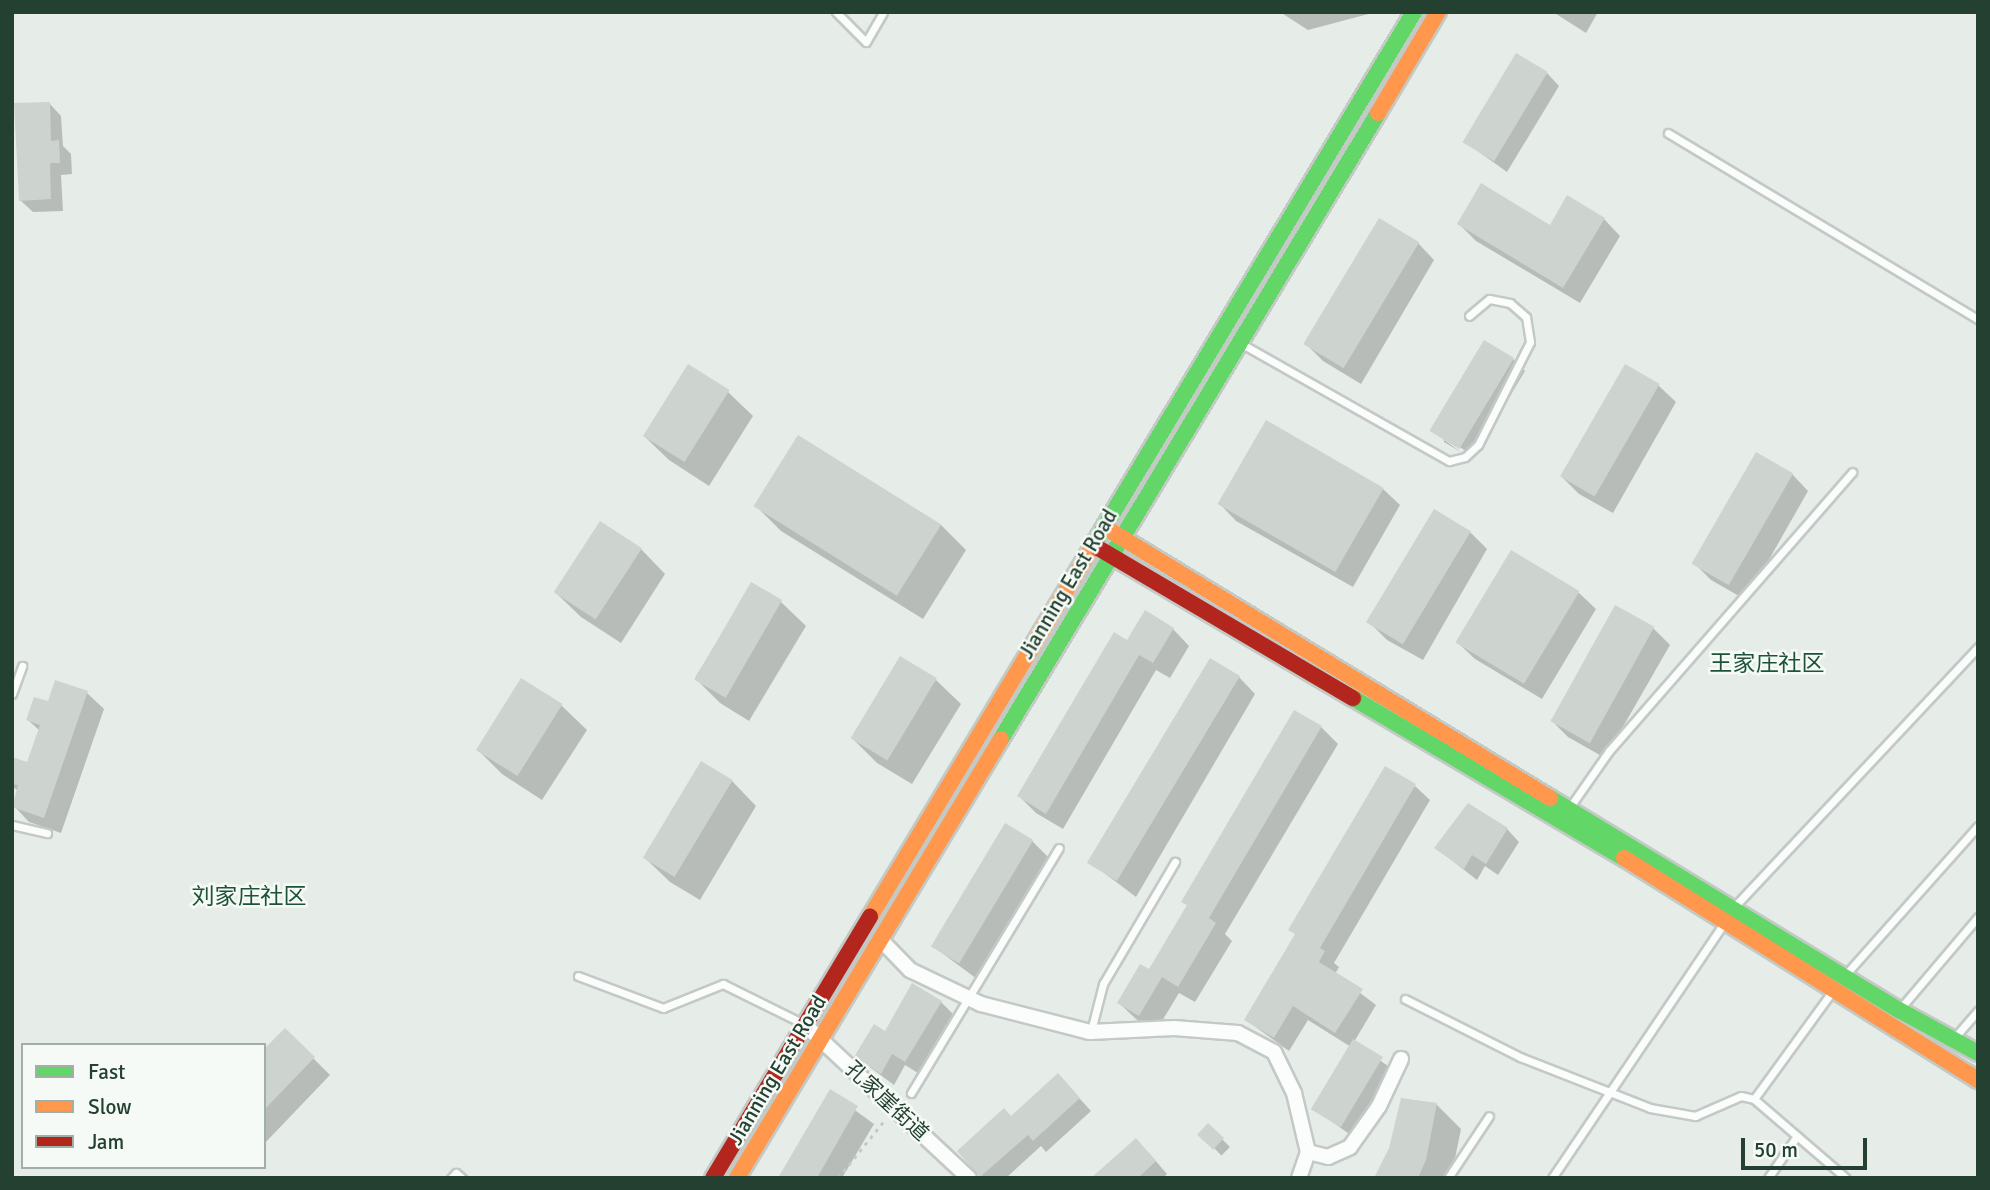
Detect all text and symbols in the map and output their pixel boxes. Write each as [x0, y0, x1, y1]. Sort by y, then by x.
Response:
street label: Jianning East Road [1013, 505, 1123, 663]
district label: 王家庄社区 [1710, 650, 1824, 678]
district label: 刘家庄社区 [192, 883, 306, 911]
street label: Jianning East Road [722, 991, 832, 1149]
legend [21, 1043, 266, 1169]
street label: 孔家崖街道 [840, 1056, 934, 1146]
text: Fast [88, 1059, 125, 1085]
text: Slow [88, 1094, 132, 1120]
scale bar [1745, 1124, 1871, 1168]
text: Jam [88, 1129, 124, 1155]
text: 50 m [1754, 1137, 1798, 1163]

